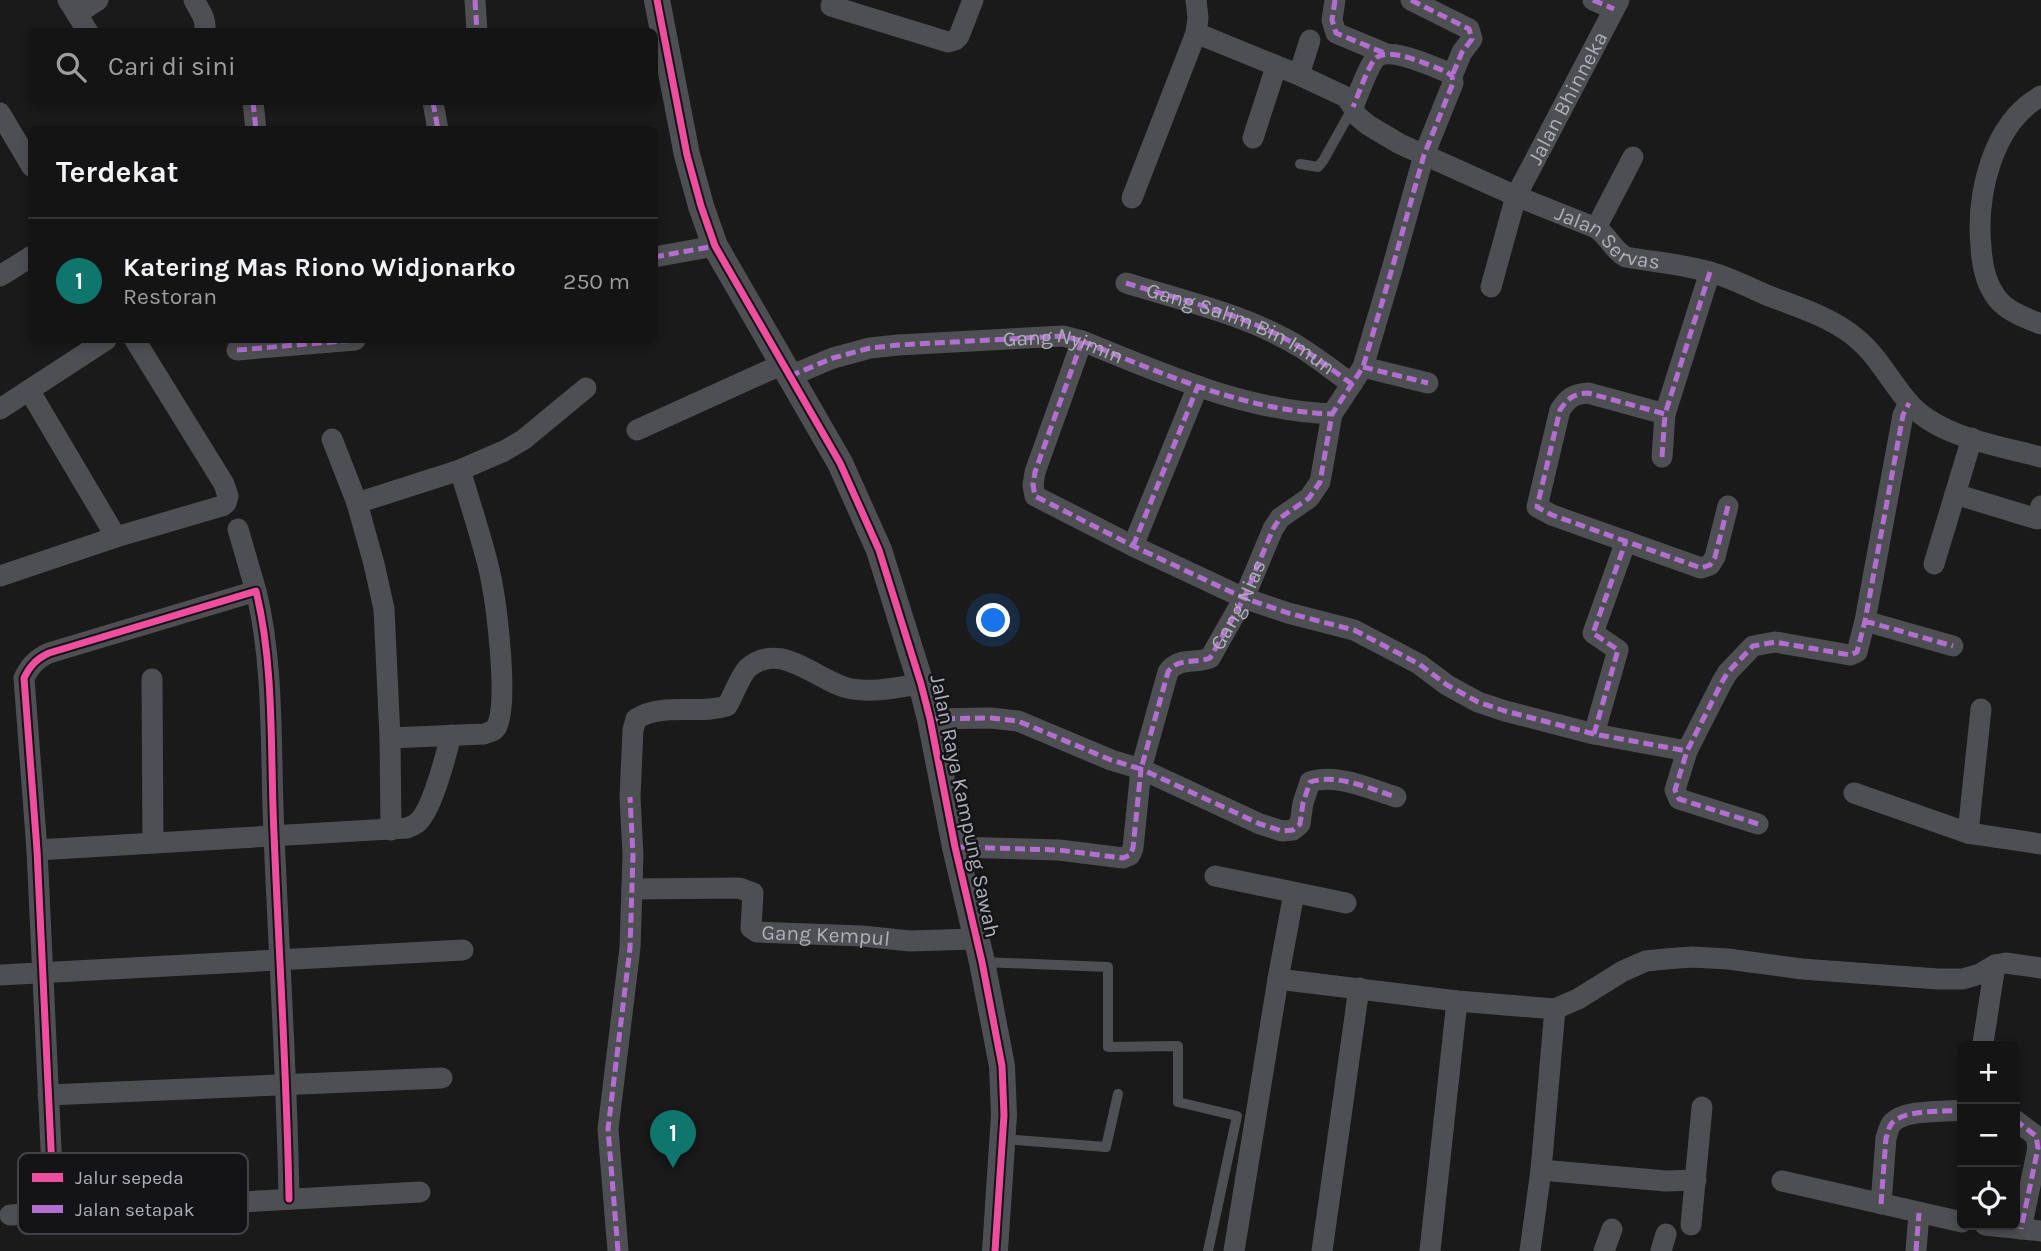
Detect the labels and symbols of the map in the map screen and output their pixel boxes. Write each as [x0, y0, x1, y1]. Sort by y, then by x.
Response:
street label: Jalan Bhinneka [1523, 28, 1612, 169]
street label: Jalan Servas [1552, 201, 1662, 274]
street label: Gang Salim Bin Imun [1144, 278, 1340, 380]
street label: Gang Nyimin [1002, 323, 1127, 369]
street label: Gang Nias [1205, 556, 1271, 654]
your location [976, 603, 1010, 637]
street label: Jalan Raya Kampung Sawah [925, 672, 1005, 940]
street label: Gang Kempul [761, 920, 891, 951]
pin: 1 [650, 1110, 696, 1168]
legend [18, 1153, 248, 1234]
text: Jalur sepeda [75, 1167, 184, 1189]
text: Jalan setapak [75, 1199, 195, 1221]

